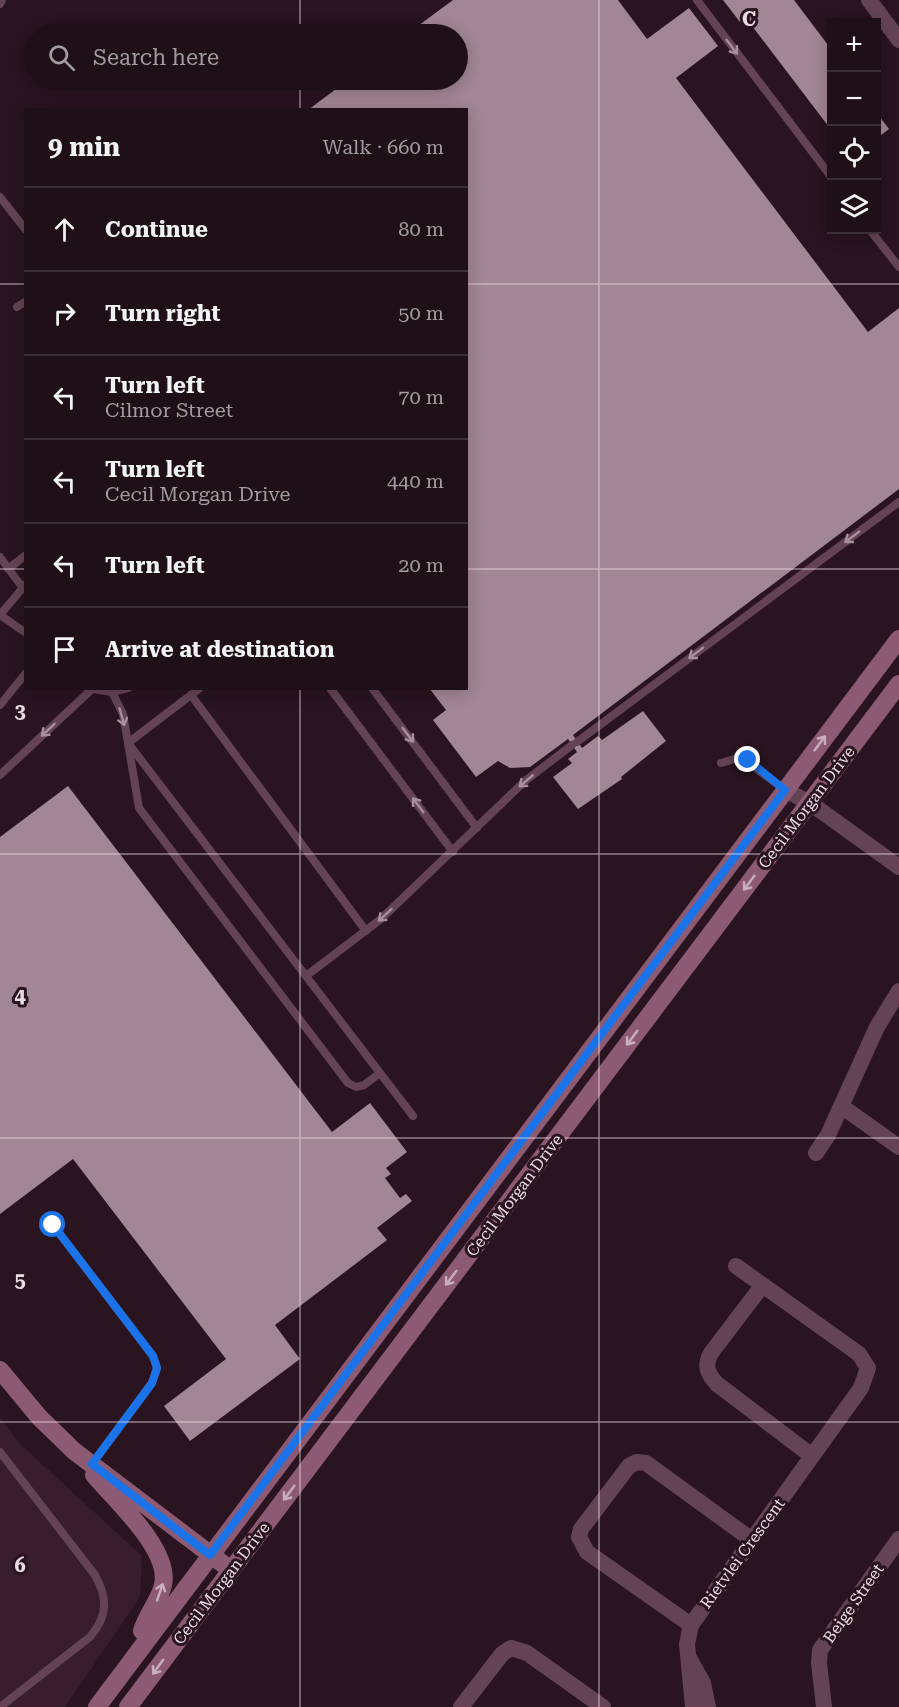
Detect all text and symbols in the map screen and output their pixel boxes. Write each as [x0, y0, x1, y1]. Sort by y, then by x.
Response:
text: C [742, 7, 756, 31]
map controls [827, 18, 881, 234]
button: + [827, 18, 881, 72]
search box [24, 24, 468, 90]
one-way arrow [726, 38, 739, 54]
icon: search [45, 41, 78, 74]
text: Search here [93, 45, 219, 70]
button: − [827, 72, 881, 126]
button: locate [827, 126, 881, 180]
text: 9 min [48, 132, 120, 162]
text: Walk · 660 m [323, 135, 444, 159]
button: layers [827, 180, 881, 234]
icon: ahead [48, 213, 81, 246]
text: Continue [105, 217, 208, 242]
text: 80 m [398, 217, 444, 241]
icon: right [48, 297, 81, 330]
text: Turn right [105, 301, 220, 326]
text: 50 m [398, 301, 444, 325]
text: Turn left [105, 373, 205, 398]
icon: left [48, 381, 81, 414]
text: 70 m [398, 385, 444, 409]
text: Cilmor Street [105, 398, 233, 422]
text: Turn left [105, 457, 205, 482]
icon: left [48, 465, 81, 498]
text: 440 m [387, 469, 444, 493]
text: Cecil Morgan Drive [105, 482, 290, 506]
one-way arrow [845, 531, 861, 543]
icon: left [48, 549, 81, 582]
text: Turn left [105, 553, 205, 578]
text: 20 m [398, 553, 444, 577]
icon: arrive [48, 633, 81, 666]
text: Arrive at destination [105, 637, 334, 662]
one-way arrow [688, 647, 704, 660]
text: 3 [14, 699, 26, 723]
one-way arrow [117, 707, 128, 726]
one-way arrow [41, 723, 56, 737]
one-way arrow [401, 727, 414, 743]
one-way arrow [814, 736, 827, 752]
street label: Cecil Morgan Drive [754, 742, 859, 872]
route end [734, 746, 760, 772]
one-way arrow [519, 774, 534, 788]
one-way arrow [411, 798, 424, 814]
one-way arrow [743, 874, 756, 890]
one-way arrow [378, 908, 393, 922]
text: 4 [14, 984, 26, 1008]
one-way arrow [625, 1030, 638, 1046]
street label: Cecil Morgan Drive [462, 1130, 567, 1260]
route start [39, 1211, 65, 1237]
text: 5 [14, 1268, 26, 1292]
one-way arrow [445, 1270, 458, 1286]
one-way arrow [283, 1485, 296, 1501]
street label: Rietvlei Crescent [696, 1494, 789, 1612]
street label: Cecil Morgan Drive [169, 1518, 274, 1648]
text: 6 [14, 1553, 26, 1577]
street label: Beige Street [819, 1560, 888, 1646]
one-way arrow [156, 1583, 167, 1602]
one-way arrow [151, 1658, 164, 1674]

